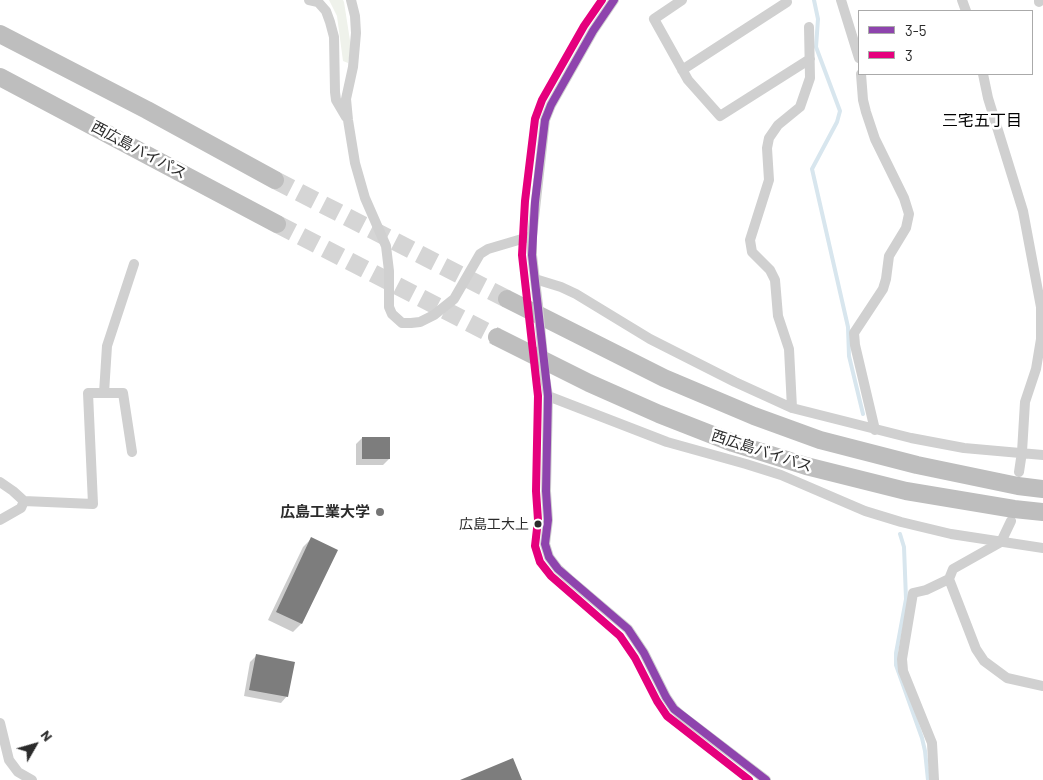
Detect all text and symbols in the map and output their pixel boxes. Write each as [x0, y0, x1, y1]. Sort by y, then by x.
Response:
legend [858, 10, 1033, 75]
text: 3-5 [905, 21, 926, 39]
text: 3 [905, 46, 913, 64]
district label: 三宅五丁目 [942, 111, 1022, 131]
street label: 西広島バイパス [88, 117, 190, 183]
street label: 西広島バイパス [709, 426, 815, 476]
place label: 広島工業大学 [280, 503, 370, 521]
marker: 広島工業大学 [374, 506, 386, 518]
place label: 広島工大上 [459, 516, 529, 532]
marker: 広島工大上 [533, 519, 543, 529]
north arrow [10, 720, 60, 770]
text: N [38, 727, 57, 744]

